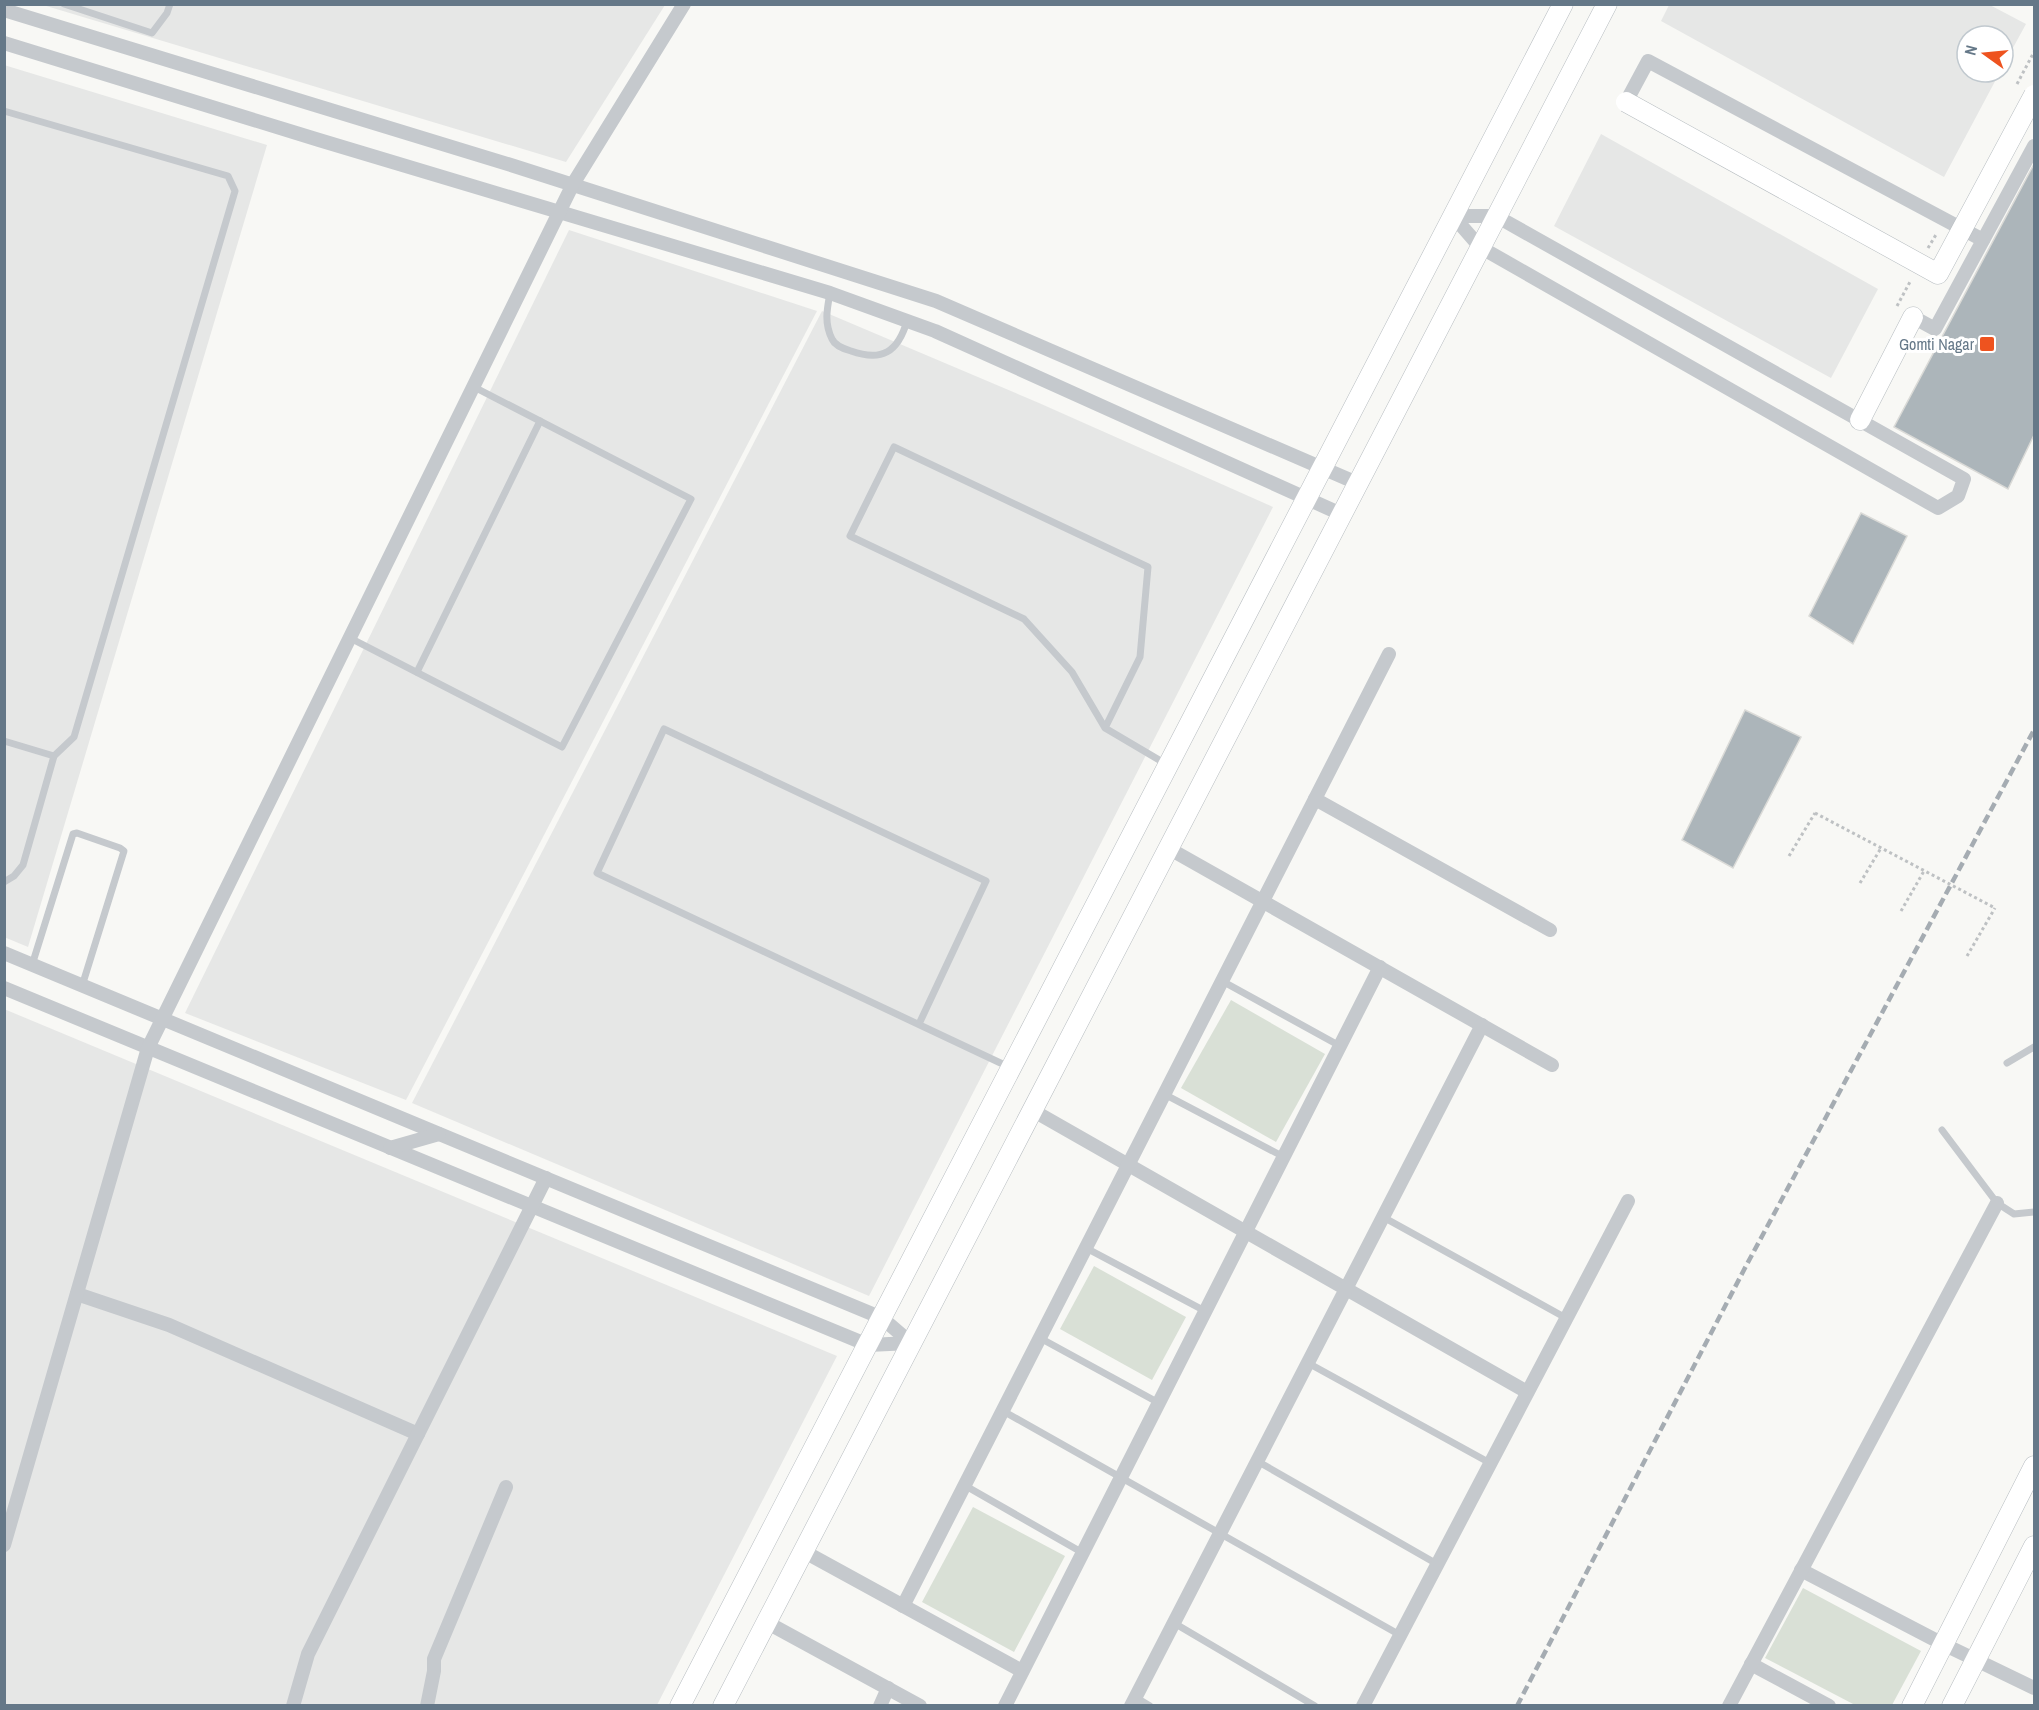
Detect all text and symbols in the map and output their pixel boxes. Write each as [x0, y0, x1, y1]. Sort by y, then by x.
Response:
north arrow [1955, 24, 2015, 84]
text: N [1959, 43, 1982, 58]
place label: Gomti Nagar [1899, 333, 1975, 355]
marker: Gomti Nagar [1978, 335, 1996, 353]

